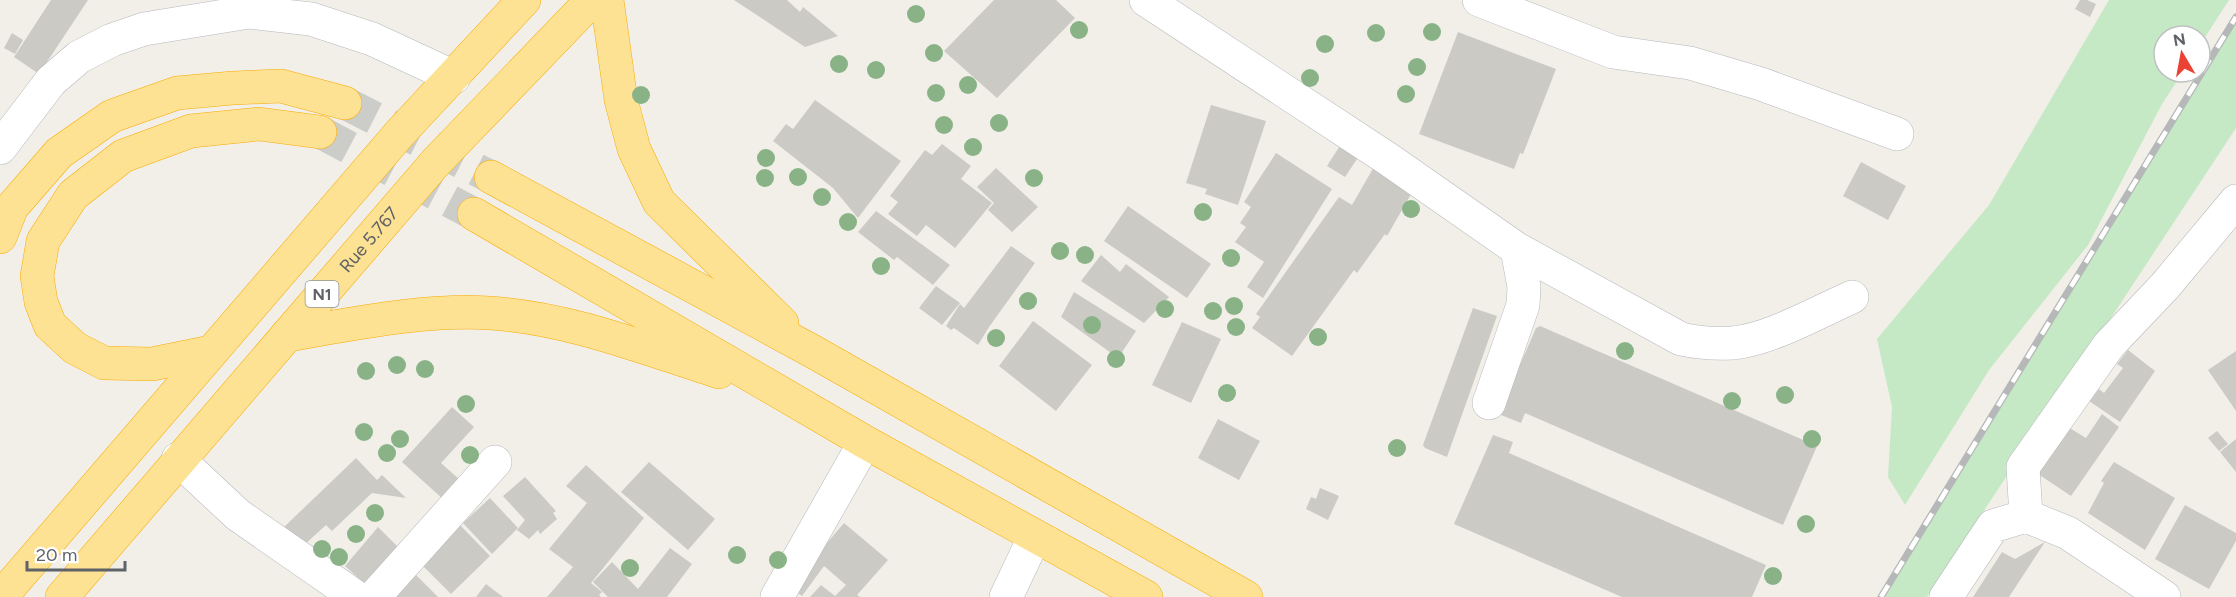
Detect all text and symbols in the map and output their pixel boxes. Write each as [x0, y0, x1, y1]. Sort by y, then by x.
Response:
north arrow [2152, 24, 2212, 84]
text: N [2172, 29, 2187, 50]
street label: Rue 5.767 [335, 202, 403, 277]
road number: N1 [306, 281, 338, 307]
scale bar [27, 534, 124, 572]
text: 20 m [36, 544, 77, 566]

